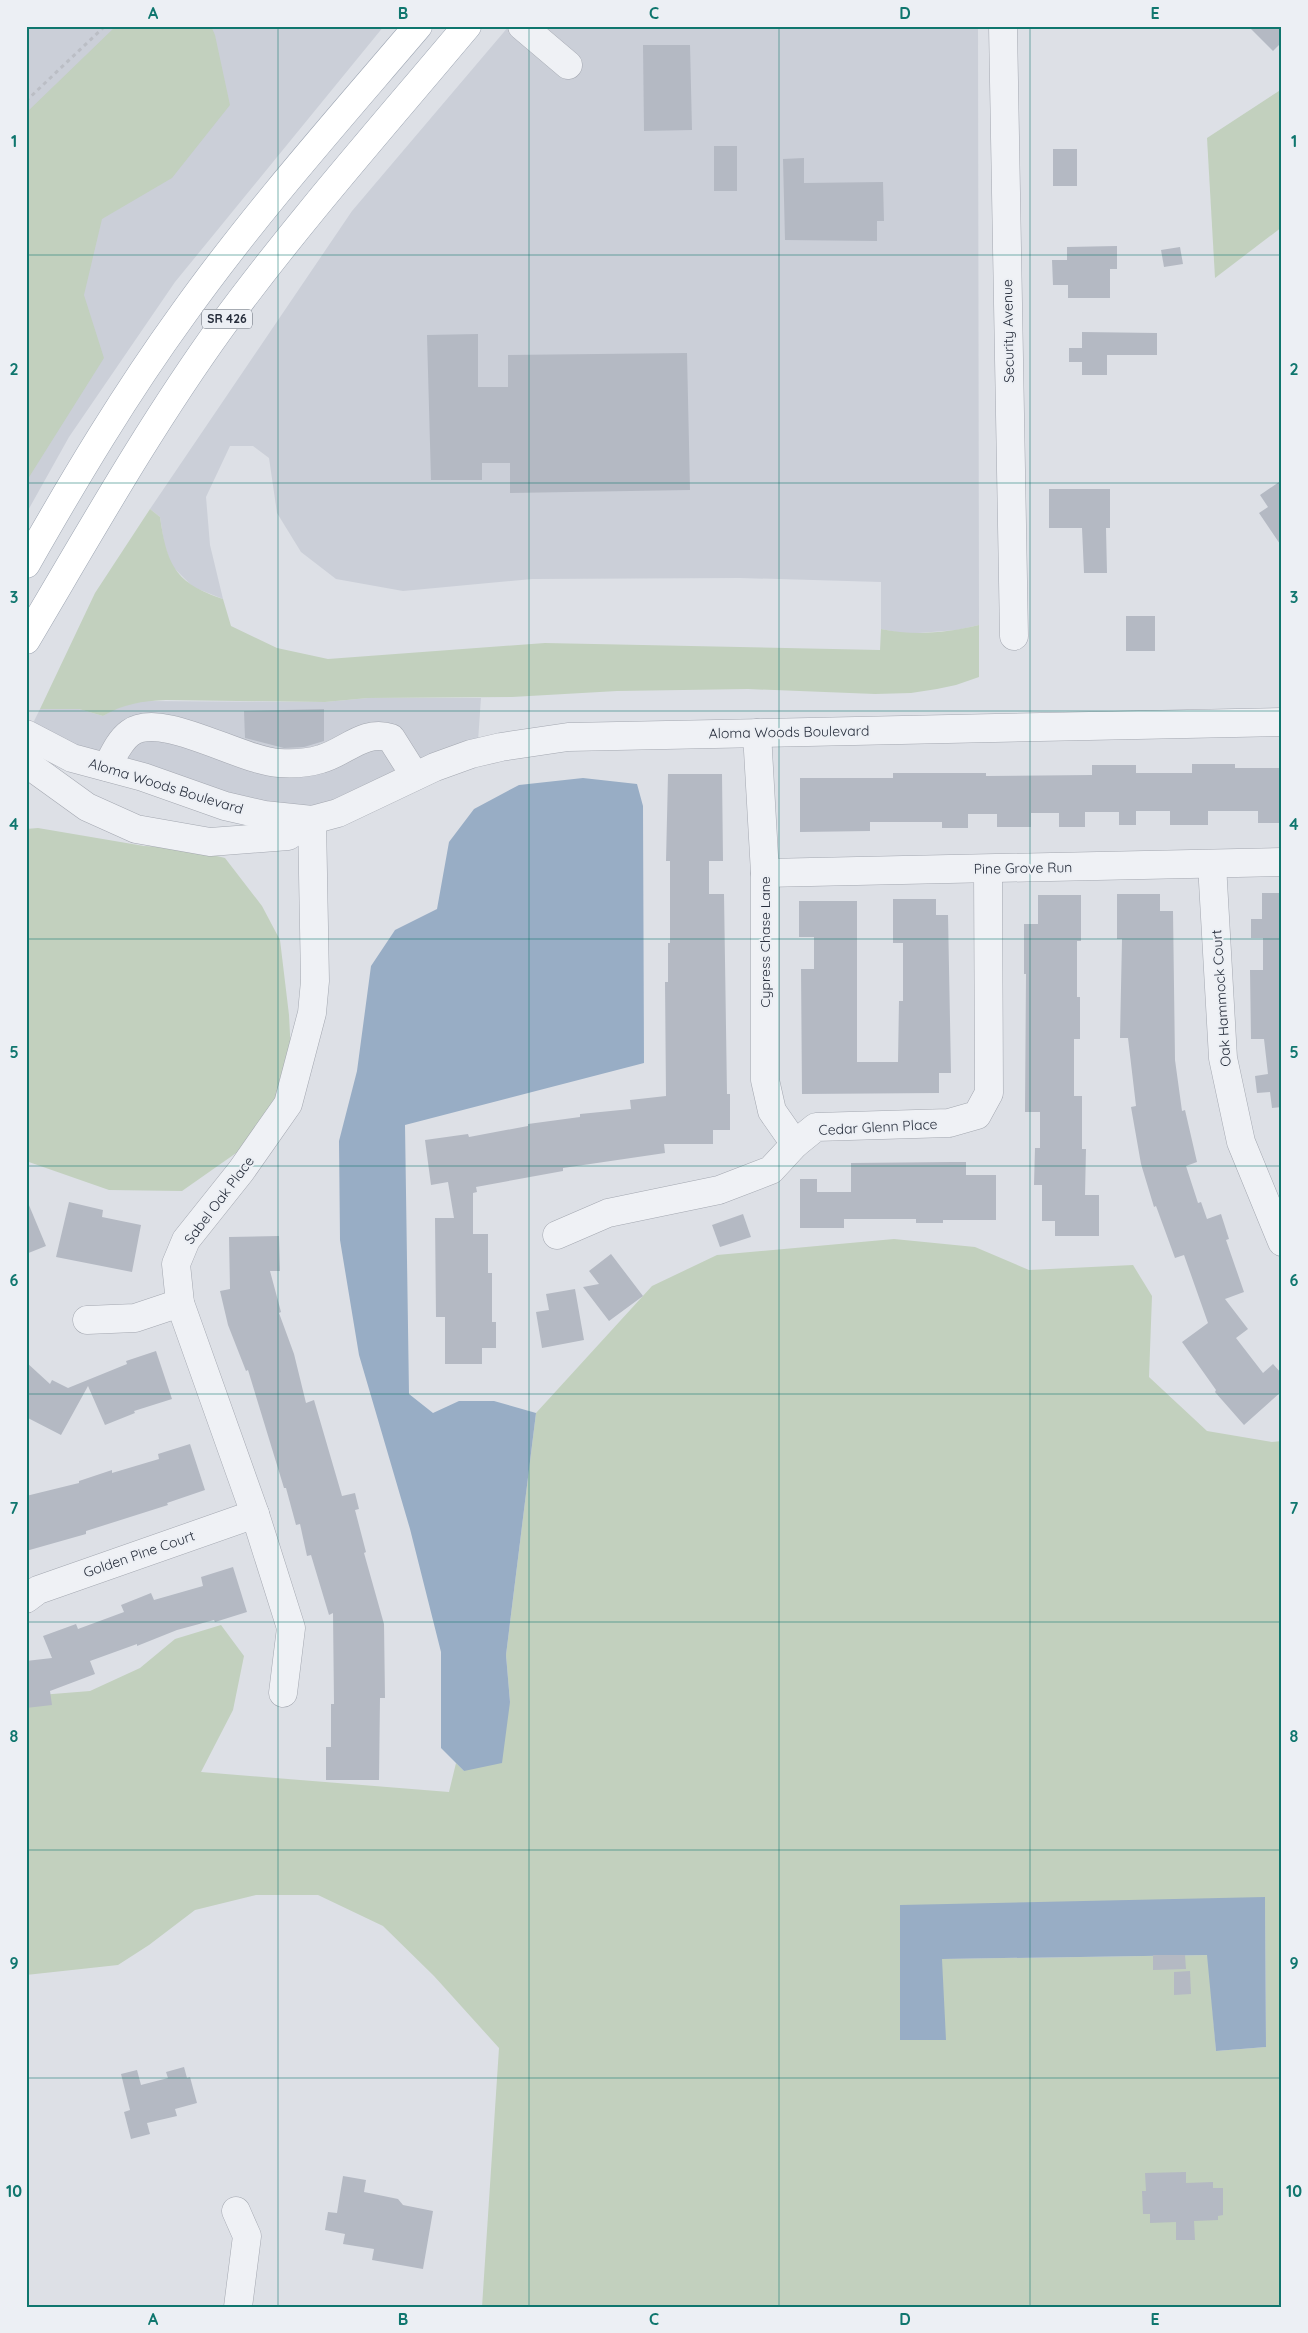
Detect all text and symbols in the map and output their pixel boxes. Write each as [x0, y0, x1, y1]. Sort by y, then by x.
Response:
text: A [148, 3, 159, 23]
text: B [398, 3, 408, 23]
text: C [649, 3, 659, 23]
text: D [899, 3, 911, 23]
text: E [1150, 3, 1160, 23]
text: 1 [11, 131, 17, 151]
text: 1 [1291, 131, 1297, 151]
street label: Security Avenue [998, 279, 1018, 383]
road number: SR 426 [202, 310, 252, 328]
text: 2 [9, 359, 19, 379]
text: 2 [1289, 359, 1299, 379]
text: 3 [10, 587, 18, 607]
text: 3 [1290, 587, 1298, 607]
street label: Aloma Woods Boulevard [709, 722, 869, 742]
street label: Aloma Woods Boulevard [87, 754, 245, 818]
text: 4 [9, 814, 19, 834]
text: 4 [1289, 814, 1299, 834]
street label: Pine Grove Run [973, 858, 1073, 878]
street label: Cypress Chase Lane [756, 876, 774, 1008]
street label: Oak Hammock Court [1207, 929, 1235, 1067]
text: 5 [9, 1042, 19, 1062]
text: 5 [1289, 1042, 1299, 1062]
street label: Cedar Glenn Place [818, 1115, 938, 1139]
street label: Sabel Oak Place [180, 1152, 258, 1248]
text: 6 [10, 1270, 19, 1290]
text: 6 [1290, 1270, 1299, 1290]
text: 7 [10, 1498, 19, 1518]
text: 7 [1290, 1498, 1299, 1518]
street label: Golden Pine Court [81, 1526, 197, 1581]
text: 8 [10, 1726, 19, 1746]
text: 8 [1290, 1726, 1299, 1746]
text: 9 [9, 1953, 19, 1973]
text: 9 [1289, 1953, 1299, 1973]
text: 10 [6, 2181, 22, 2201]
text: 10 [1286, 2181, 1302, 2201]
text: A [148, 2309, 159, 2329]
text: B [398, 2309, 408, 2329]
text: C [649, 2309, 659, 2329]
text: D [899, 2309, 911, 2329]
text: E [1150, 2309, 1160, 2329]

